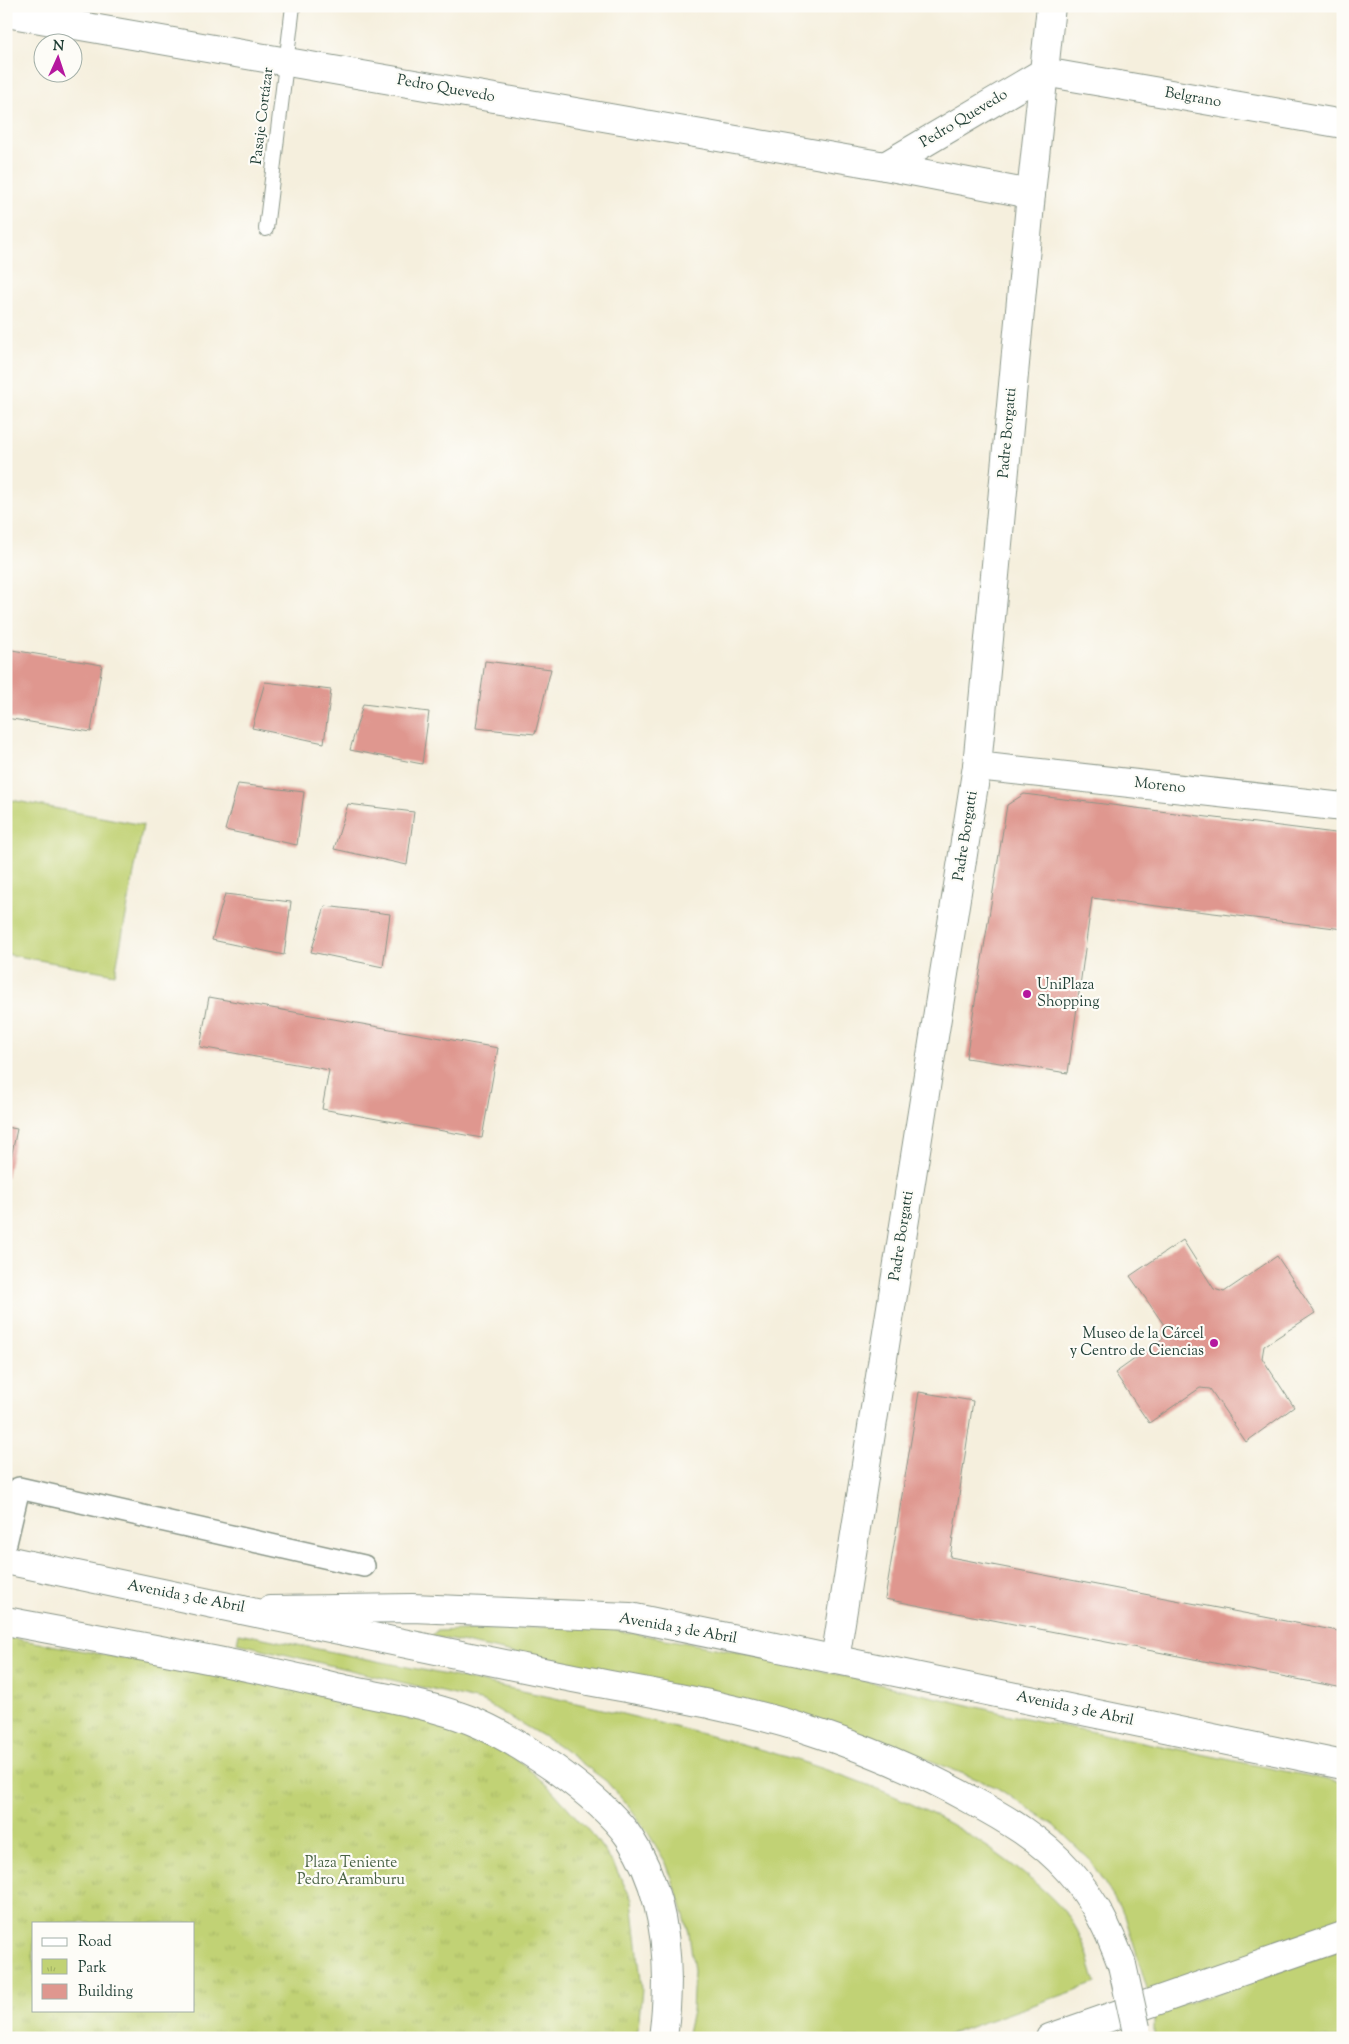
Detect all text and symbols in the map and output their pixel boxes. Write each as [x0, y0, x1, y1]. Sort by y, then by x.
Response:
north arrow [32, 32, 82, 82]
text: N [52, 37, 65, 57]
street label: Pasaje Cortázar [247, 66, 279, 166]
street label: Pedro Quevedo [395, 70, 497, 108]
street label: Belgrano [1163, 83, 1223, 113]
street label: Pedro Quevedo [916, 84, 1012, 154]
street label: Padre Borgatti [994, 387, 1022, 479]
street label: Moreno [1133, 773, 1187, 799]
street label: Padre Borgatti [949, 789, 983, 883]
place label: UniPlaza Shopping [1037, 975, 1099, 1013]
marker: UniPlaza Shopping [1021, 988, 1033, 1000]
street label: Padre Borgatti [885, 1189, 919, 1283]
place label: Museo de la Cárcel y Centro de Ciencias [1070, 1324, 1204, 1362]
marker: Museo de la Cárcel y Centro de Ciencias [1208, 1337, 1220, 1349]
street label: Avenida 3 de Abril [125, 1575, 247, 1619]
street label: Avenida 3 de Abril [617, 1608, 739, 1650]
street label: Avenida 3 de Abril [1014, 1686, 1136, 1732]
park label: Plaza Teniente Pedro Aramburu [297, 1853, 405, 1891]
legend [32, 1922, 195, 2012]
text: Road [78, 1932, 112, 1953]
text: Park [78, 1958, 107, 1979]
text: Building [78, 1982, 133, 2003]

